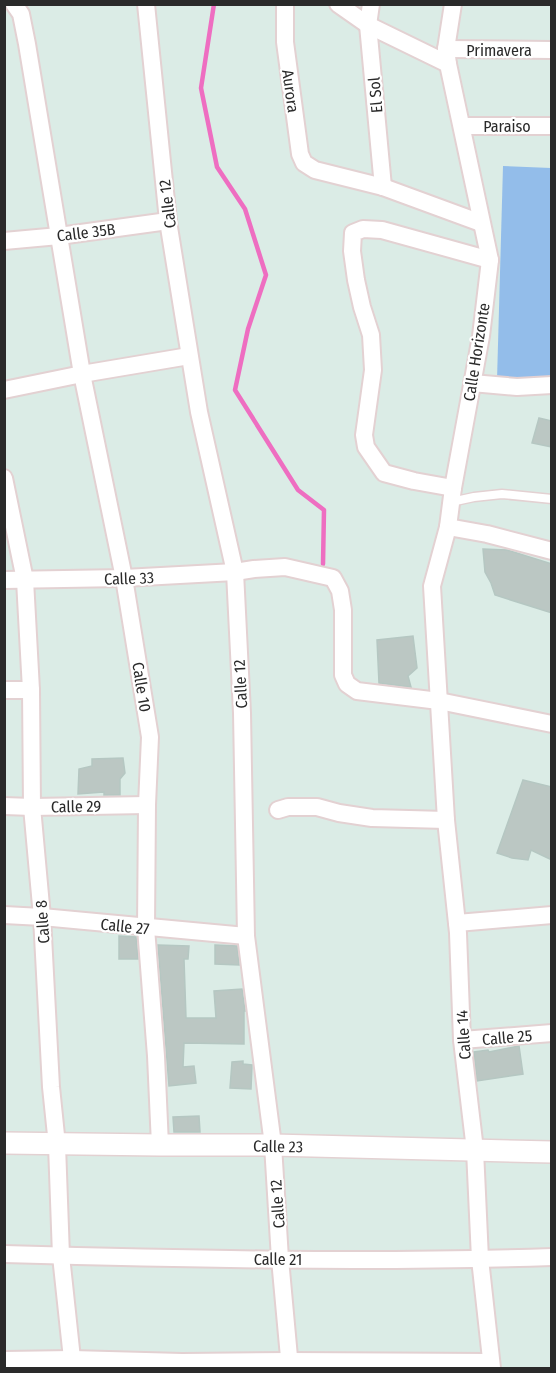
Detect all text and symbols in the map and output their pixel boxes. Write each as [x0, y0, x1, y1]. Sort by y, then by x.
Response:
street label: Primavera [466, 41, 532, 60]
street label: Aurora [278, 68, 303, 114]
street label: El Sol [364, 76, 387, 114]
street label: Paraiso [483, 117, 531, 136]
street label: Calle 12 [155, 178, 180, 229]
street label: Calle 35B [56, 219, 117, 246]
street label: Calle Horizonte [459, 301, 494, 403]
street label: Calle 33 [104, 568, 154, 589]
street label: Calle 12 [230, 659, 251, 709]
street label: Calle 10 [128, 661, 155, 713]
street label: Calle 29 [51, 797, 102, 816]
street label: Calle 8 [31, 900, 53, 944]
street label: Calle 27 [100, 914, 151, 939]
street label: Calle 14 [452, 1009, 475, 1060]
street label: Calle 25 [481, 1026, 533, 1049]
street label: Calle 23 [253, 1137, 303, 1156]
street label: Calle 12 [266, 1179, 289, 1229]
street label: Calle 21 [254, 1250, 302, 1269]

